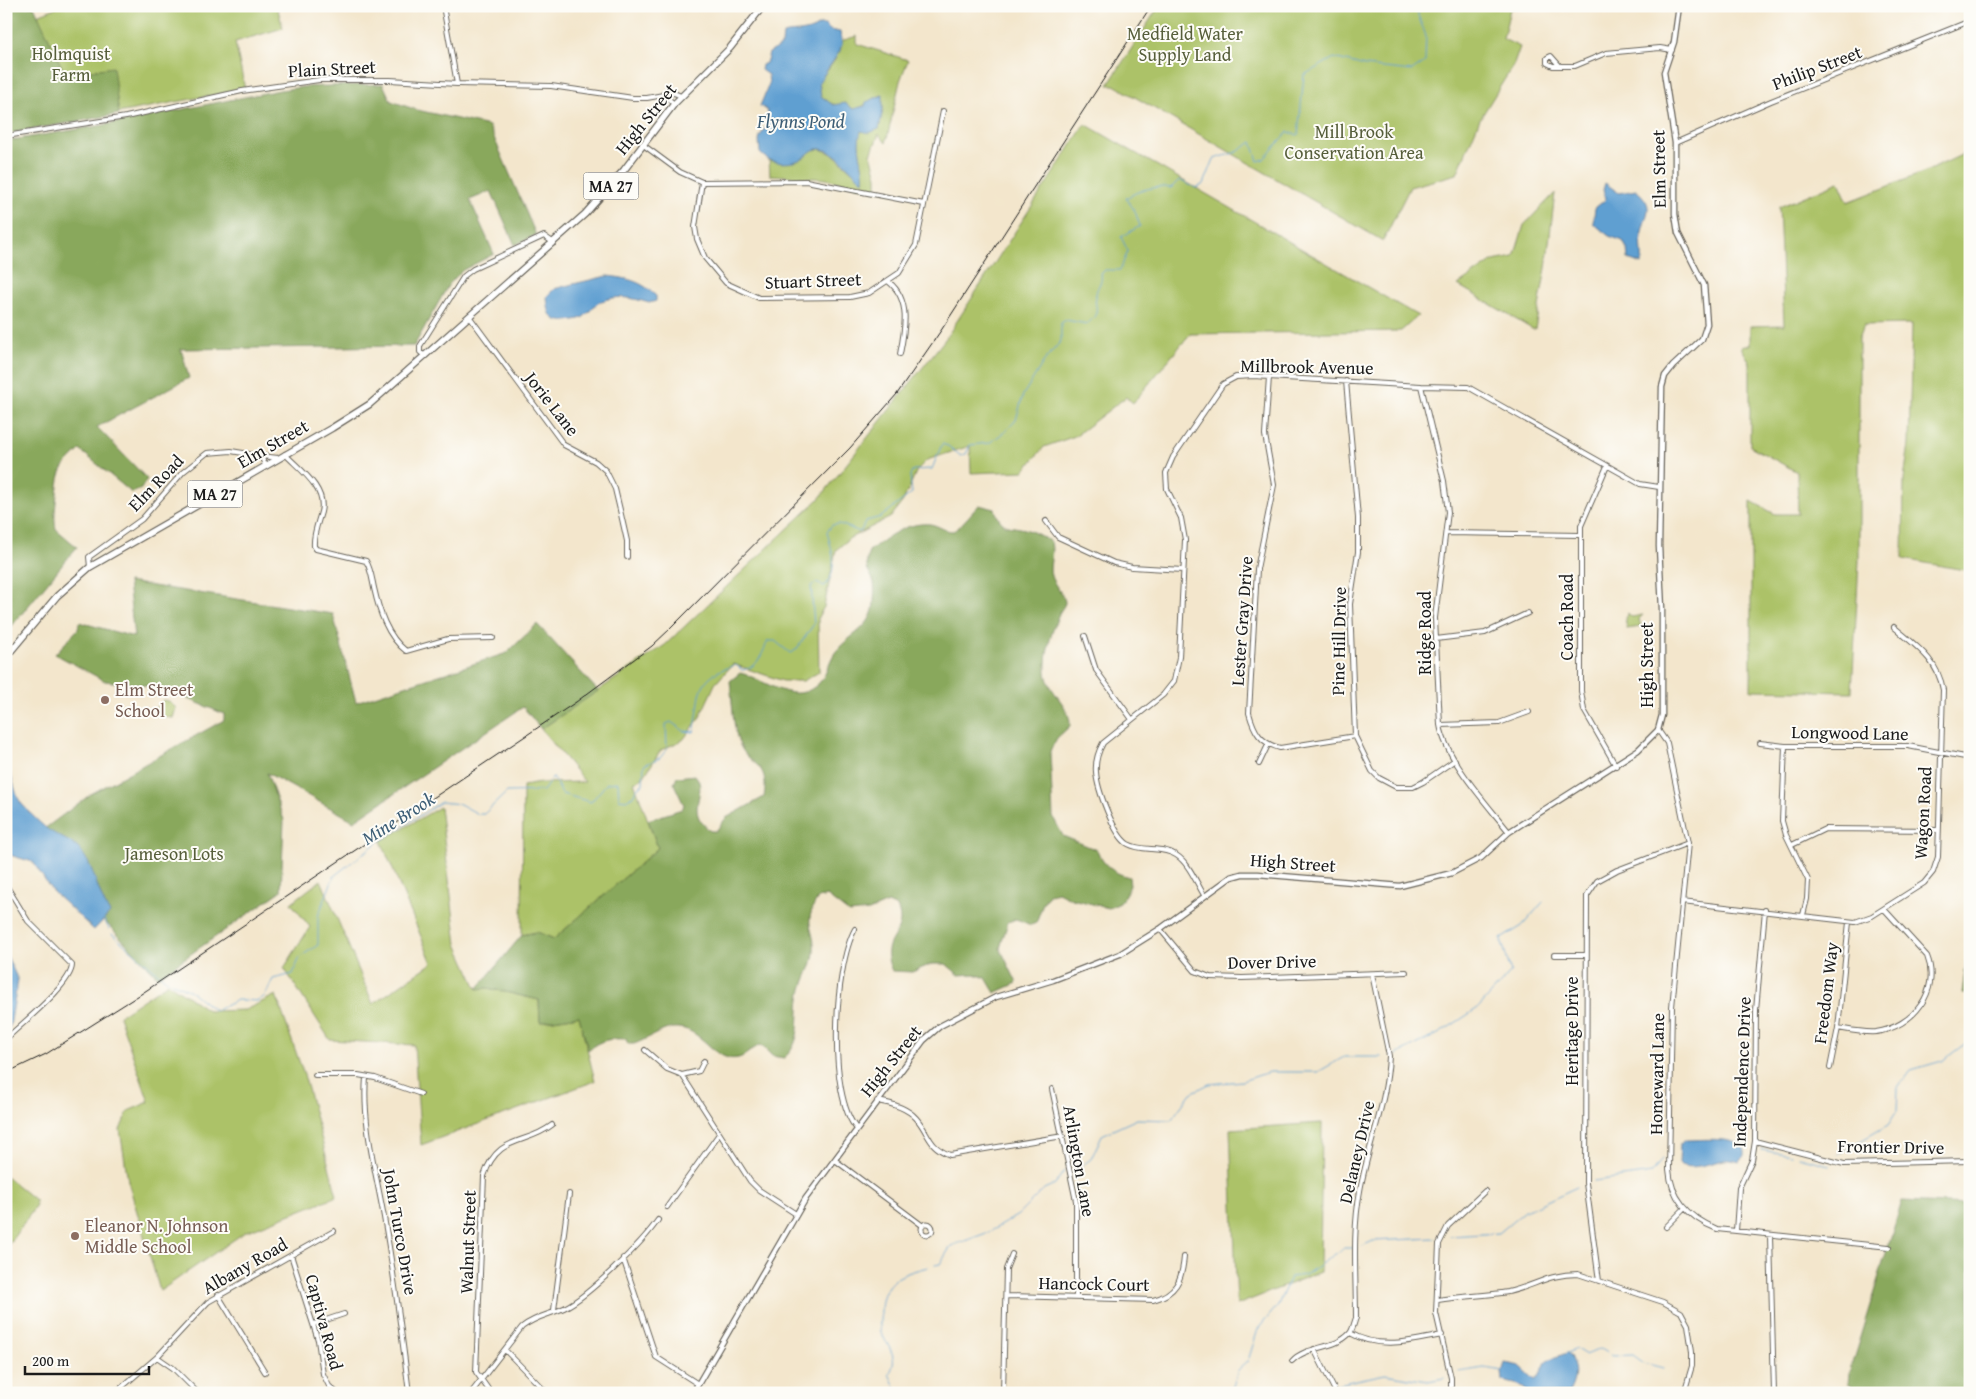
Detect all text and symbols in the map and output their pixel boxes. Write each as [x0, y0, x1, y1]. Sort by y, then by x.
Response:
park label: Medfield Water Supply Land [1127, 20, 1244, 68]
street label: Philip Street [1768, 38, 1866, 97]
park label: Holmquist Farm [32, 40, 111, 88]
street label: Plain Street [287, 53, 377, 84]
street label: High Street [608, 76, 683, 160]
water label: Flynns Pond [756, 107, 845, 135]
park label: Mill Brook Conservation Area [1285, 118, 1424, 166]
street label: Elm Street [1644, 129, 1673, 208]
road number: MA 27 [584, 172, 638, 200]
street label: Stuart Street [764, 265, 862, 296]
street label: Millbrook Avenue [1240, 352, 1374, 381]
street label: Jorie Lane [517, 364, 586, 442]
street label: Elm Street [232, 412, 314, 475]
street label: Elm Road [121, 448, 190, 517]
road number: MA 27 [188, 480, 242, 508]
street label: Lester Gray Drive [1223, 555, 1260, 687]
street label: Coach Road [1553, 573, 1580, 660]
street label: Pine Hill Drive [1324, 586, 1353, 696]
street label: Ridge Road [1411, 591, 1438, 675]
street label: High Street [1633, 622, 1660, 708]
place label: Elm Street School [115, 676, 194, 724]
marker: Elm Street School [99, 694, 111, 706]
street label: Longwood Lane [1791, 718, 1909, 747]
street label: Wagon Road [1907, 765, 1938, 860]
water label: Mine Brook [356, 784, 440, 852]
park label: Jameson Lots [122, 840, 224, 867]
street label: High Street [1249, 846, 1337, 879]
street label: Freedom Way [1806, 940, 1845, 1045]
street label: Dover Drive [1228, 947, 1316, 976]
street label: Heritage Drive [1558, 976, 1585, 1086]
street label: Independence Drive [1725, 996, 1758, 1148]
street label: Homeward Lane [1642, 1013, 1671, 1135]
street label: High Street [853, 1018, 928, 1102]
street label: Delaney Drive [1332, 1098, 1381, 1206]
street label: Arlington Lane [1056, 1103, 1103, 1219]
street label: Frontier Drive [1837, 1132, 1945, 1161]
street label: John Turco Drive [376, 1165, 425, 1297]
street label: Walnut Street [452, 1189, 483, 1294]
place label: Eleanor N. Johnson Middle School [85, 1212, 228, 1260]
marker: Eleanor N. Johnson Middle School [69, 1230, 81, 1242]
street label: Albany Road [197, 1230, 293, 1301]
street label: Hancock Court [1038, 1269, 1150, 1298]
street label: Captiva Road [299, 1271, 350, 1373]
scale bar [25, 1344, 149, 1376]
text: 200 m [32, 1350, 70, 1371]

